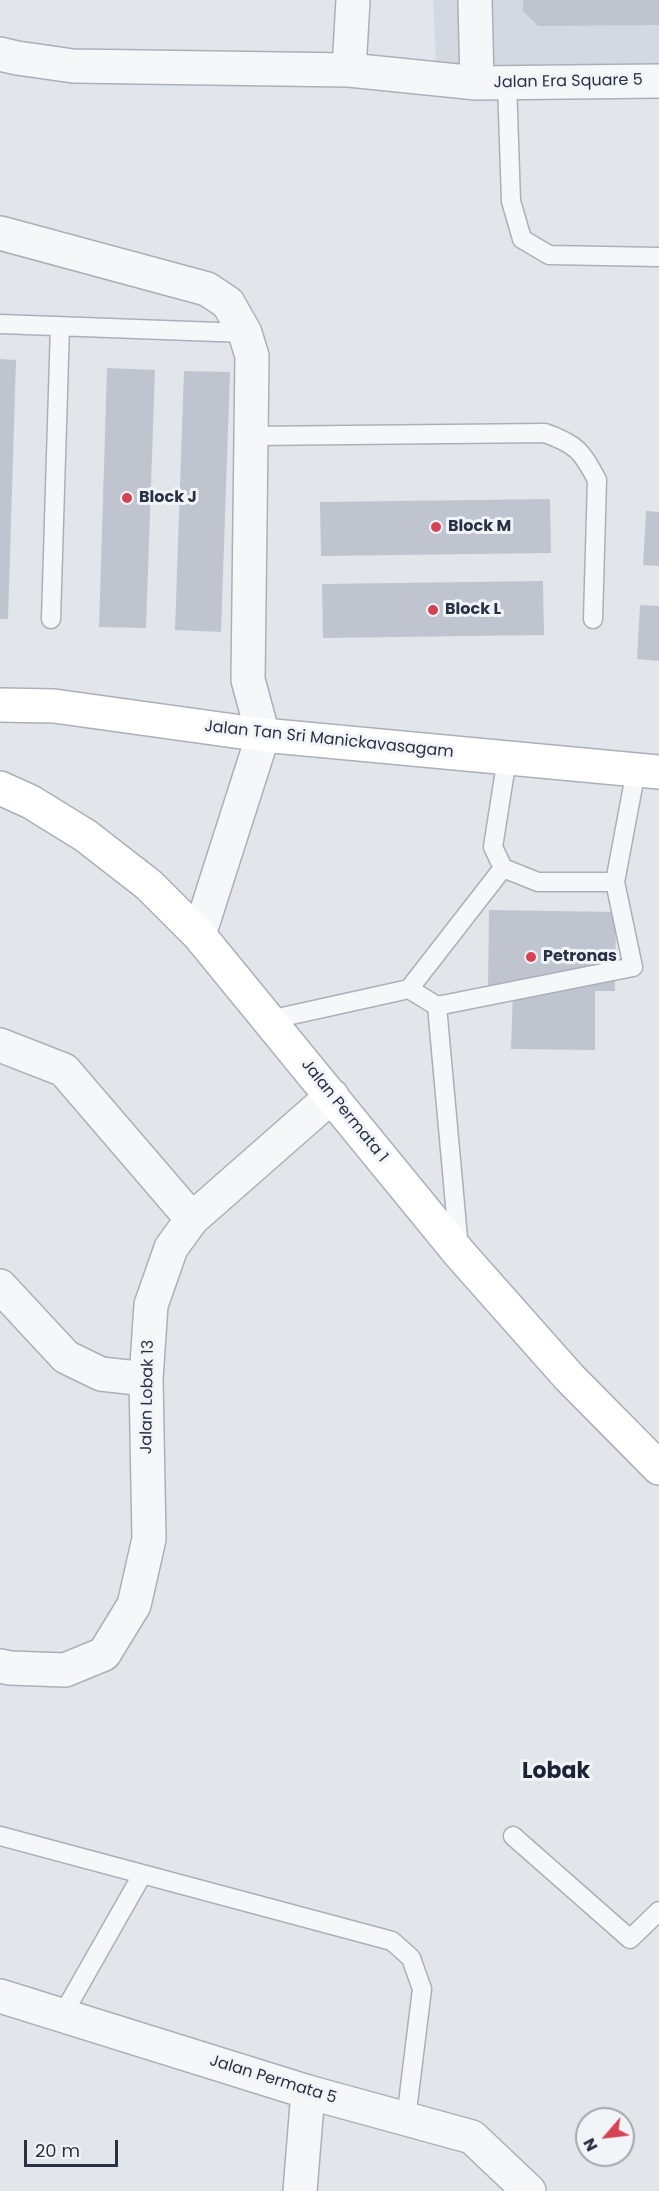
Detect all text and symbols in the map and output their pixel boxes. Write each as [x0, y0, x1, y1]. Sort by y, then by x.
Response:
street label: Jalan Era Square 5 [493, 71, 643, 93]
place label: Block J [139, 488, 197, 508]
marker: Block J [120, 491, 134, 505]
place label: Block M [448, 517, 511, 537]
marker: Block M [429, 520, 443, 534]
place label: Block L [445, 600, 501, 620]
marker: Block L [426, 603, 440, 617]
street label: Jalan Tan Sri Manickavasagam [203, 717, 455, 763]
place label: Petronas [543, 947, 617, 967]
marker: Petronas [524, 950, 538, 964]
street label: Jalan Permata 1 [297, 1056, 391, 1166]
street label: Jalan Lobak 13 [137, 1340, 159, 1454]
district label: Lobak [522, 1759, 590, 1785]
street label: Jalan Permata 5 [207, 2052, 339, 2108]
north arrow [575, 2107, 635, 2167]
scale bar [27, 2128, 122, 2166]
text: N [577, 2134, 603, 2155]
text: 20 m [35, 2138, 80, 2163]

